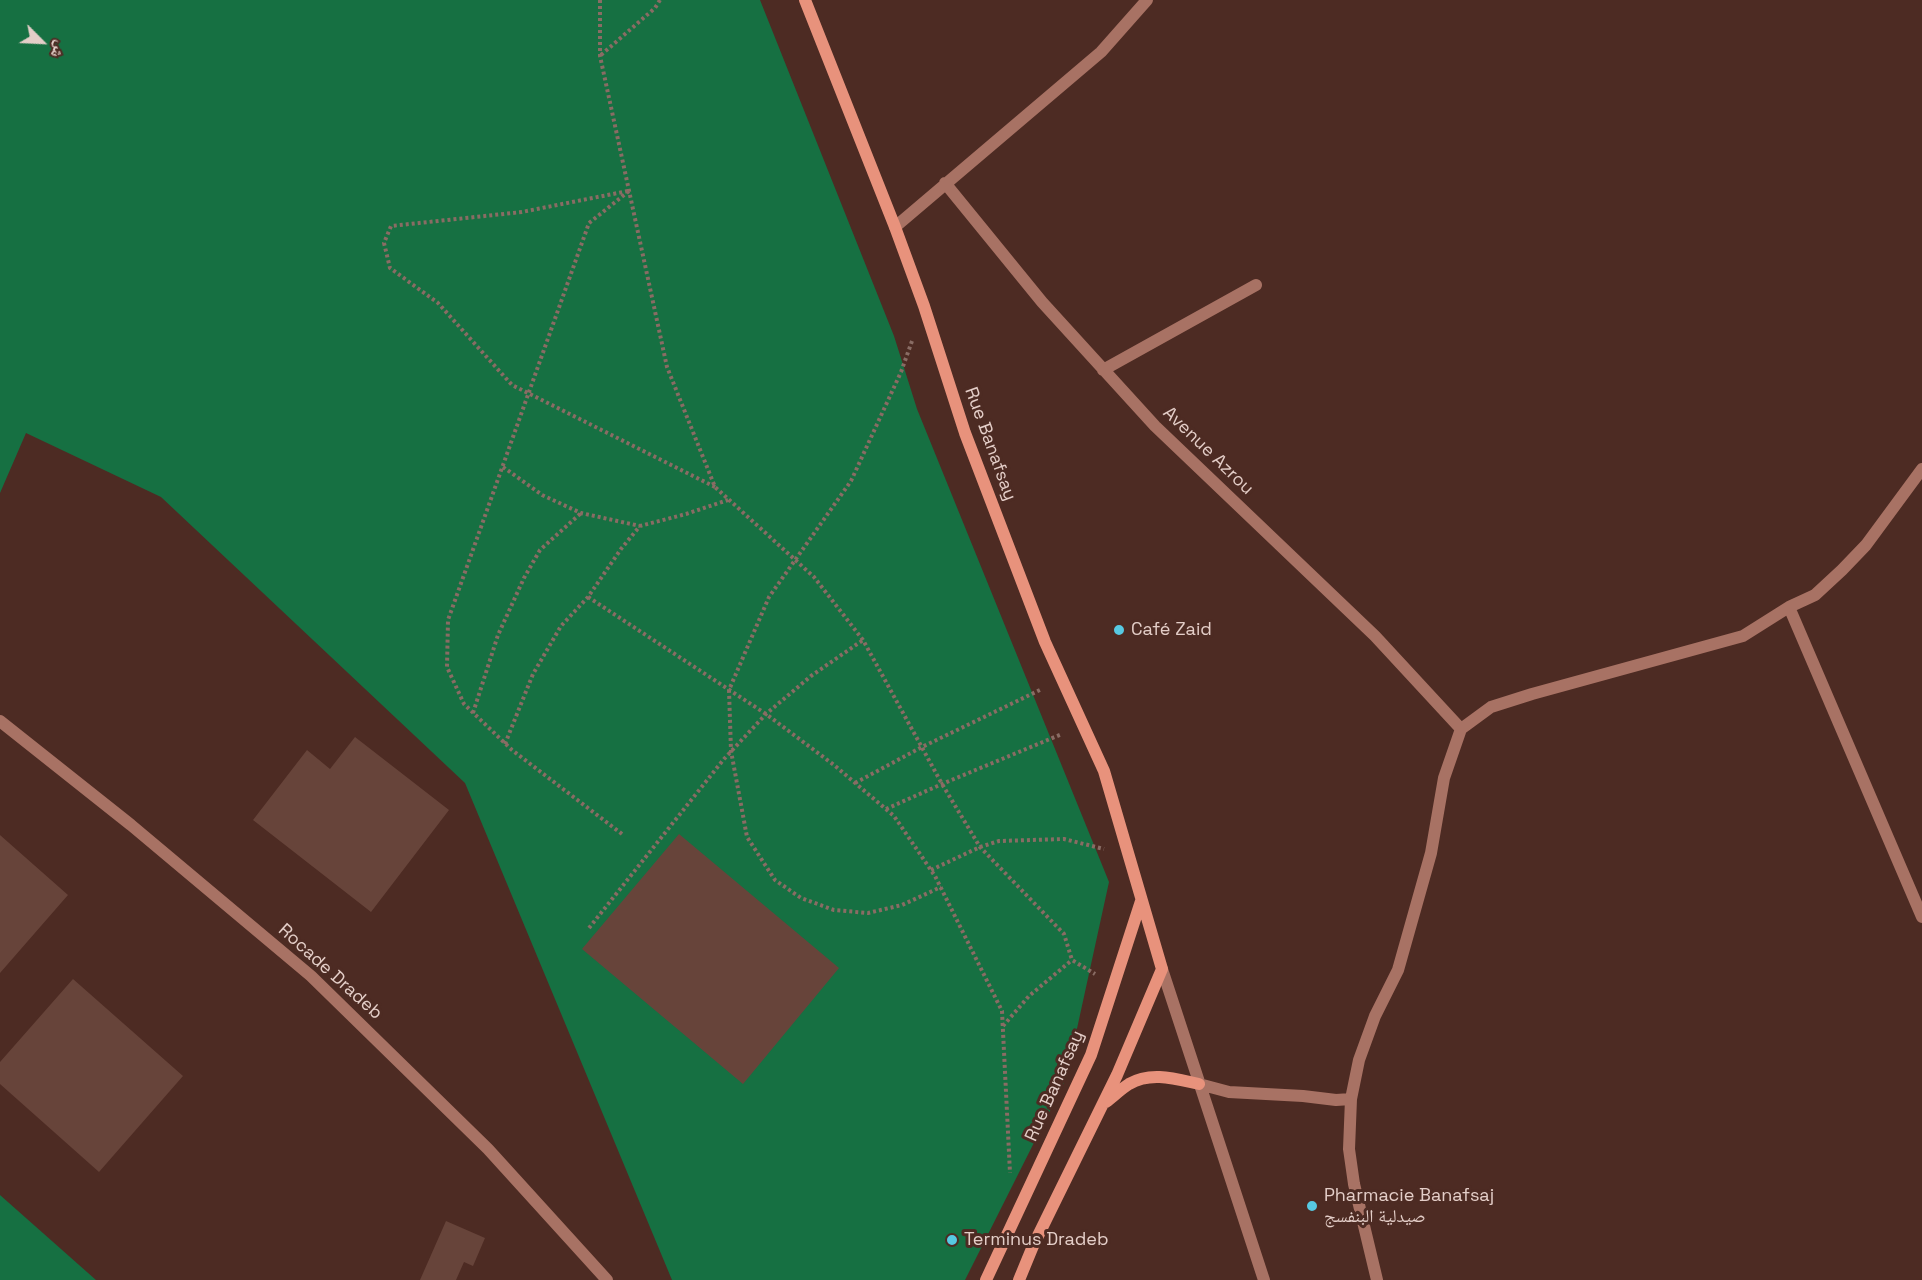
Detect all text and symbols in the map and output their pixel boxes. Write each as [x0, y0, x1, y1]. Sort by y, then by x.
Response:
north arrow [12, 12, 72, 72]
text: ش [46, 37, 72, 62]
street label: Rue Banafsay [959, 384, 1021, 504]
street label: Avenue Azrou [1158, 402, 1258, 500]
place label: Café Zaid [1131, 619, 1212, 641]
marker: Café Zaid [1112, 623, 1126, 637]
street label: Rocade Dradeb [274, 920, 386, 1024]
street label: Rue Banafsay [1021, 1027, 1089, 1145]
place label: Pharmacie Banafsaj صيدلية البنفسج [1324, 1185, 1494, 1228]
marker: Pharmacie Banafsaj صيدلية البنفسج [1305, 1199, 1319, 1213]
place label: Terminus Dradeb [964, 1229, 1108, 1251]
marker: Terminus Dradeb [945, 1233, 959, 1247]

